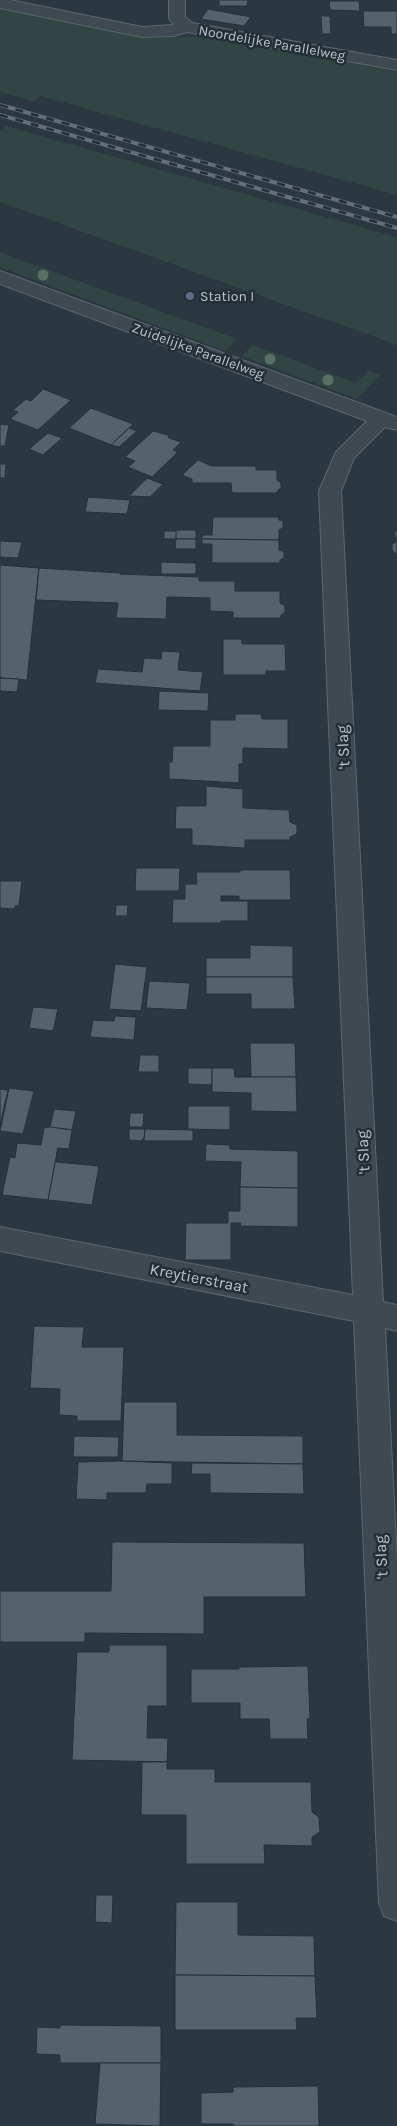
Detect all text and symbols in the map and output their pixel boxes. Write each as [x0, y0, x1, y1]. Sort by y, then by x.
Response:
street label: Noordelijke Parallelweg [197, 22, 347, 64]
place label: Station I [200, 288, 254, 305]
marker: Station I [184, 290, 196, 302]
street label: Zuidelijke Parallelweg [129, 319, 267, 383]
street label: 't Slag [332, 725, 354, 769]
street label: 't Slag [352, 1130, 374, 1174]
street label: Kreytierstraat [148, 1259, 250, 1297]
street label: 't Slag [370, 1535, 392, 1579]

